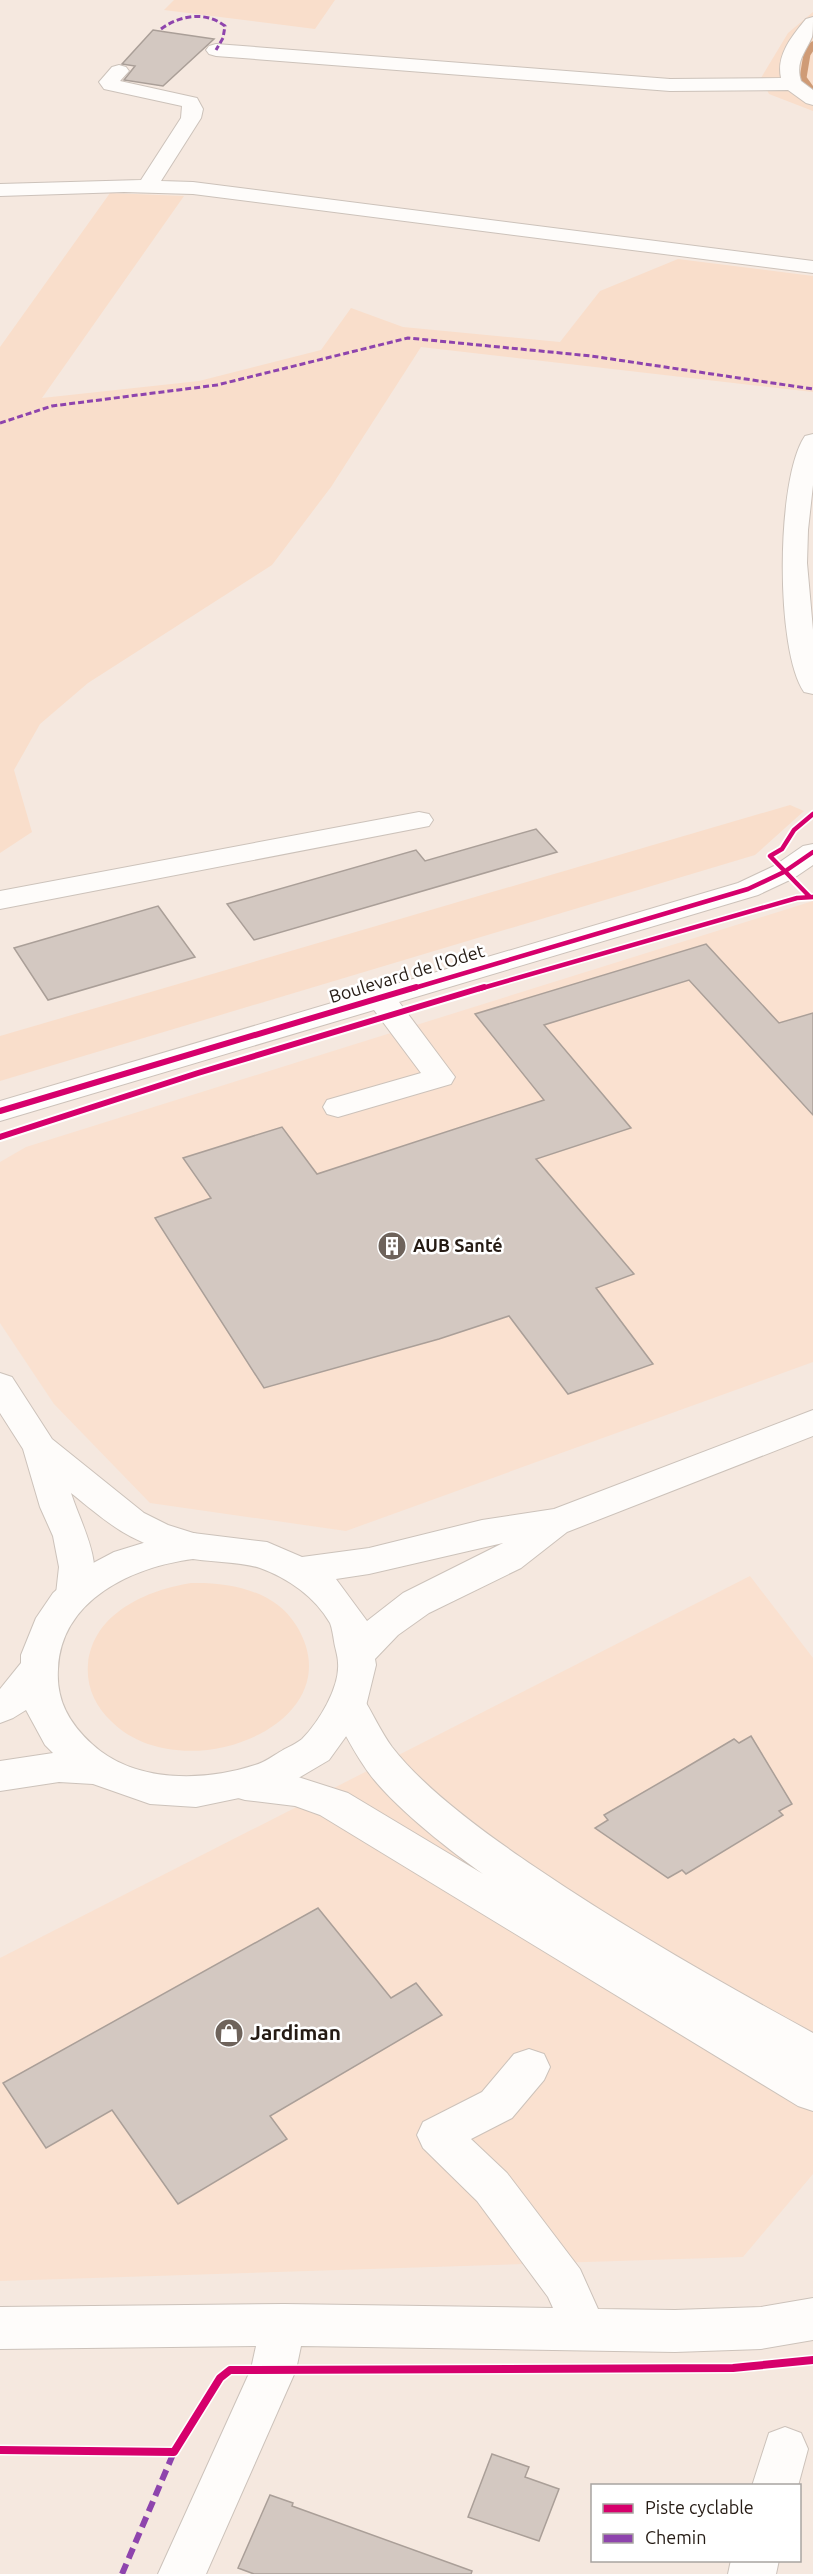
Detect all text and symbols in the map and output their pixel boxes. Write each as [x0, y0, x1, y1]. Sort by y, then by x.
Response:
street label: Boulevard de l'Odet [327, 940, 487, 1006]
building icon: AUB Santé [376, 1230, 408, 1262]
place label: AUB Santé [413, 1235, 503, 1255]
shop icon: Jardiman [213, 2017, 245, 2049]
place label: Jardiman [250, 2020, 341, 2044]
legend [591, 2484, 801, 2562]
text: Piste cyclable [645, 2497, 754, 2517]
text: Chemin [645, 2527, 706, 2547]

